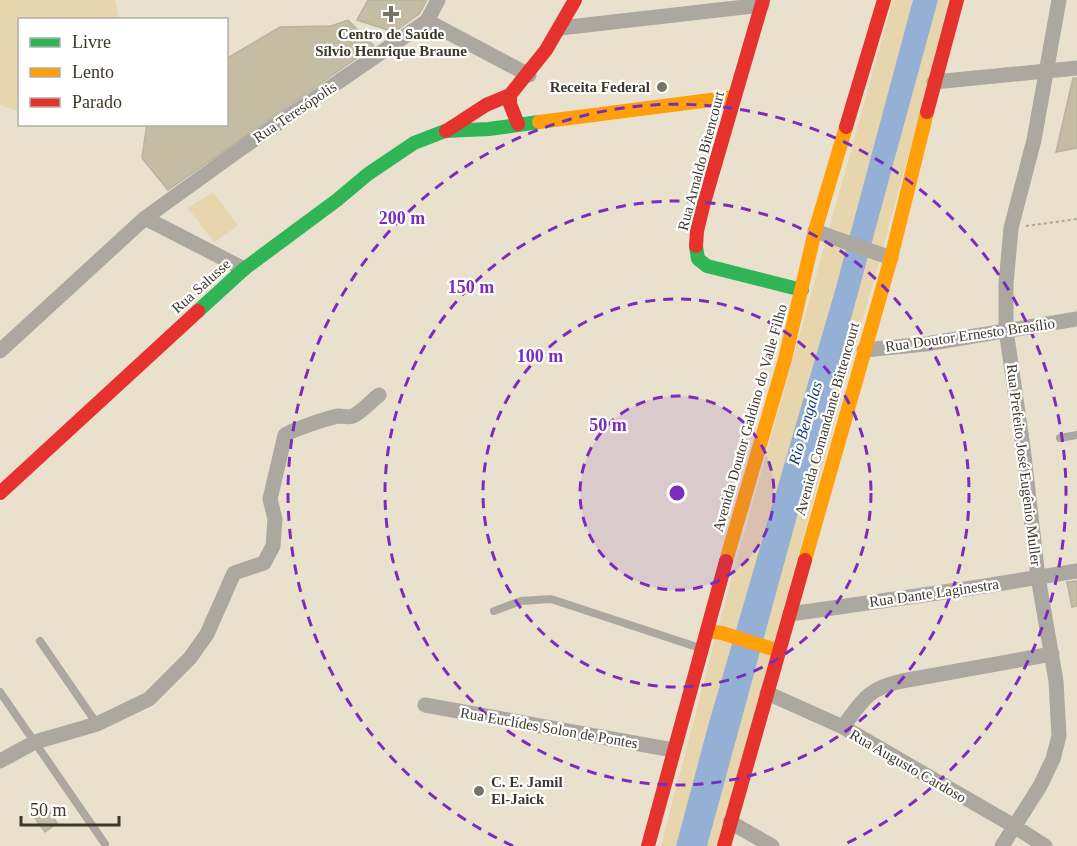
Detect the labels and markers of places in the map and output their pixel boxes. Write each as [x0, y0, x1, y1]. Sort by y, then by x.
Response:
marker: Centro de Saúde Sílvio Henrique Braune [382, 5, 400, 23]
place label: Centro de Saúde Sílvio Henrique Braune [315, 26, 467, 59]
place label: Receita Federal [550, 79, 650, 95]
marker: Receita Federal [655, 80, 669, 94]
centre of rings [667, 483, 687, 503]
place label: C. E. Jamil El-Jaick [491, 774, 563, 807]
marker: C. E. Jamil El-Jaick [472, 784, 486, 798]

